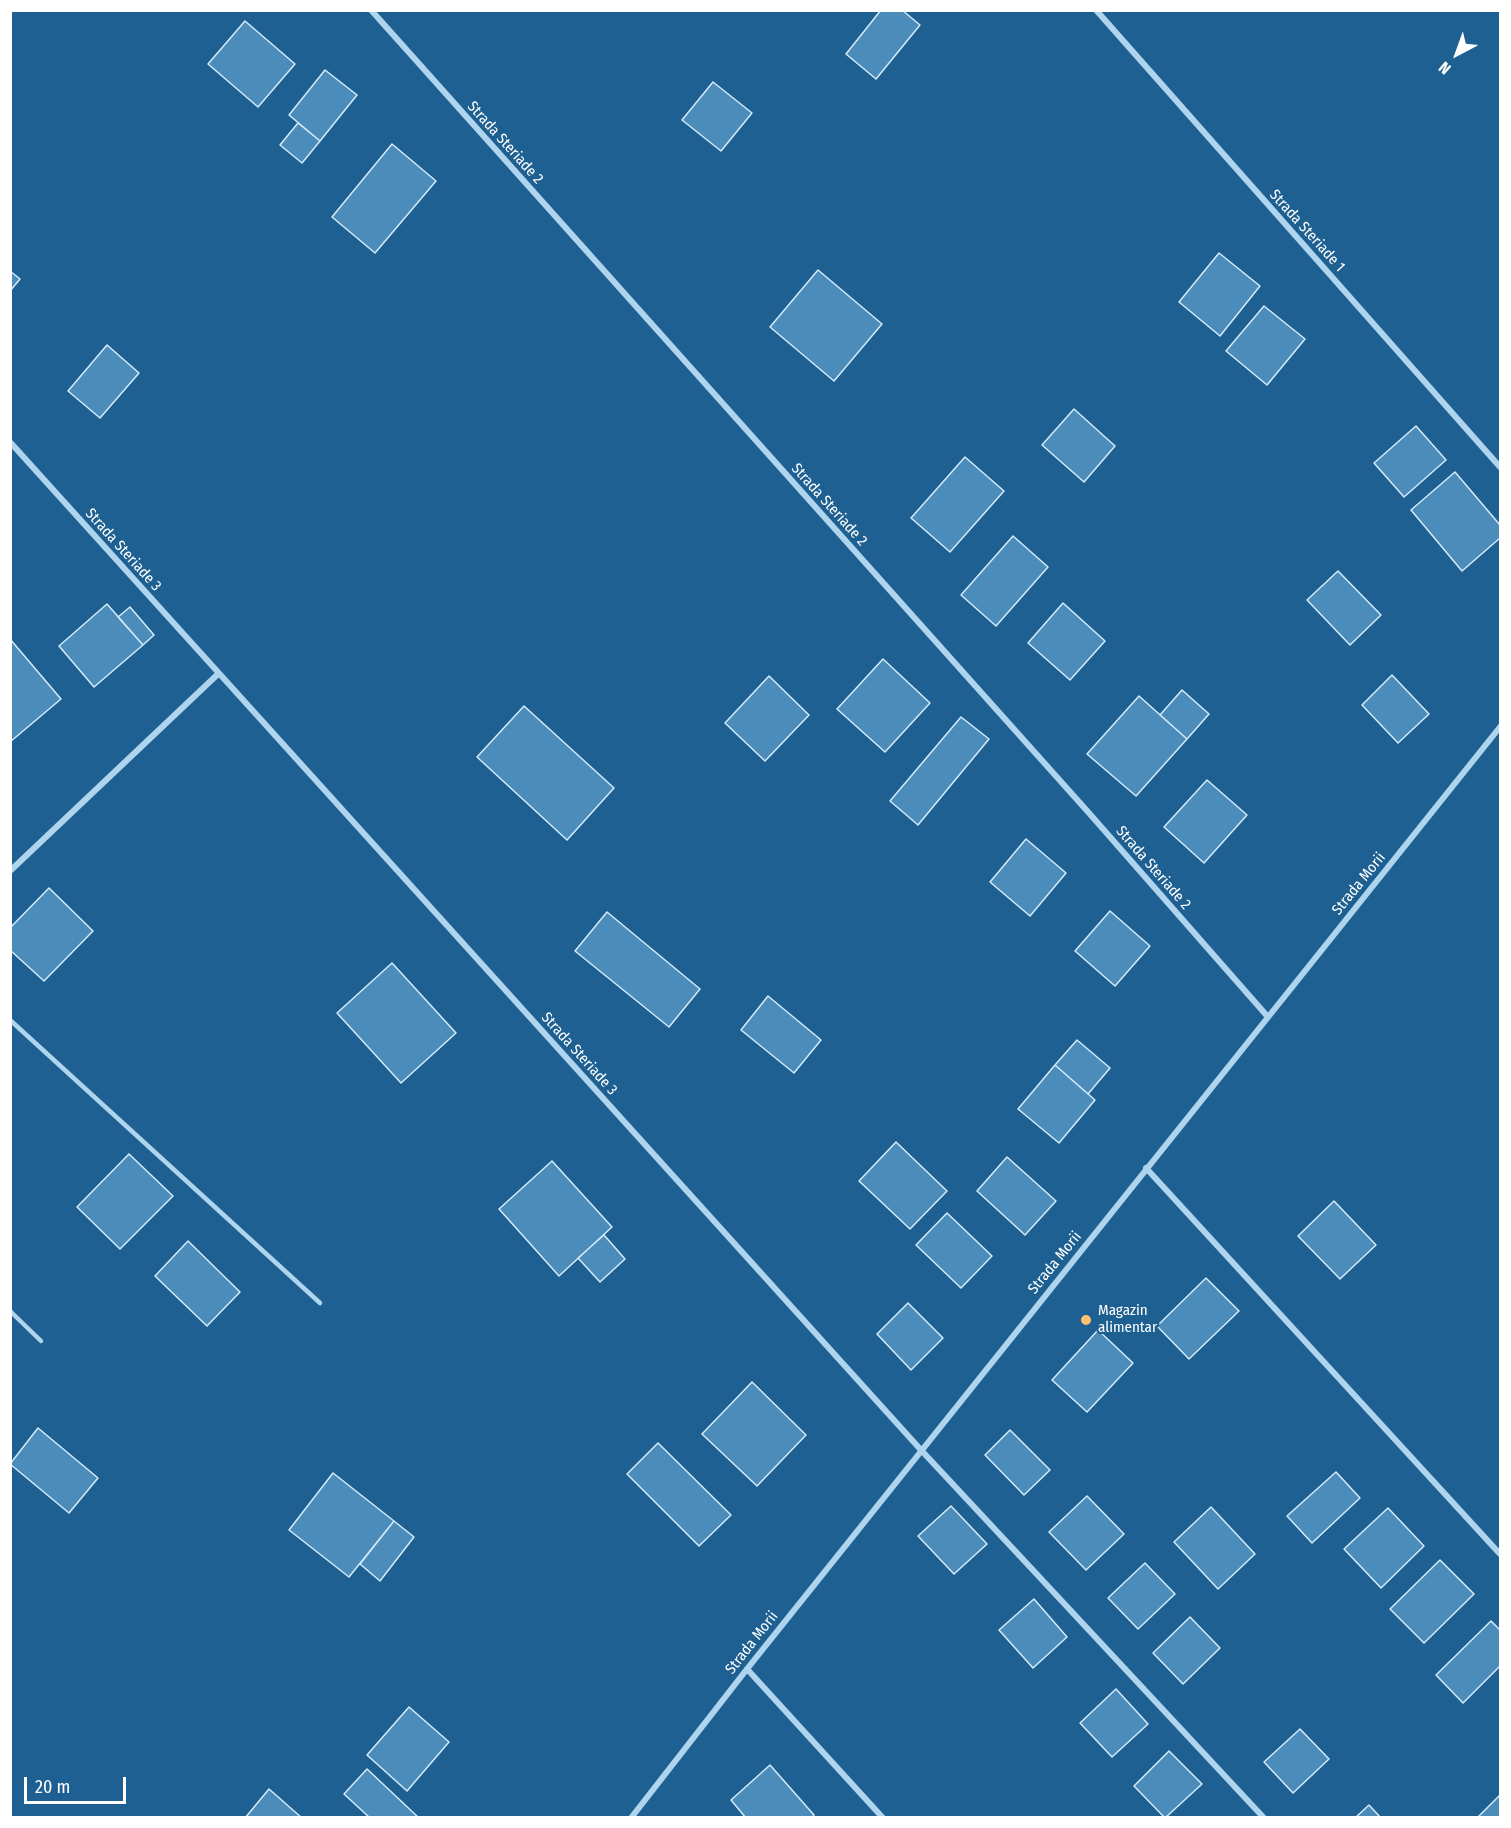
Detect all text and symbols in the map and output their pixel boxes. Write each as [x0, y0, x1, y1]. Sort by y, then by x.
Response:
north arrow [1427, 24, 1487, 84]
text: N [1435, 58, 1455, 78]
street label: Strada Steriade 2 [463, 98, 547, 188]
street label: Strada Steriade 1 [1265, 186, 1349, 276]
street label: Strada Steriade 2 [787, 460, 871, 550]
street label: Strada Steriade 3 [81, 505, 165, 595]
street label: Strada Steriade 2 [1112, 823, 1194, 913]
street label: Strada Morii [1328, 849, 1390, 919]
street label: Strada Steriade 3 [537, 1009, 621, 1099]
street label: Strada Morii [1024, 1228, 1086, 1298]
place label: Magazin alimentar [1098, 1302, 1157, 1337]
marker: Magazin alimentar [1079, 1313, 1093, 1327]
street label: Strada Morii [722, 1608, 782, 1678]
scale bar [27, 1765, 129, 1803]
text: 20 m [35, 1776, 70, 1798]

